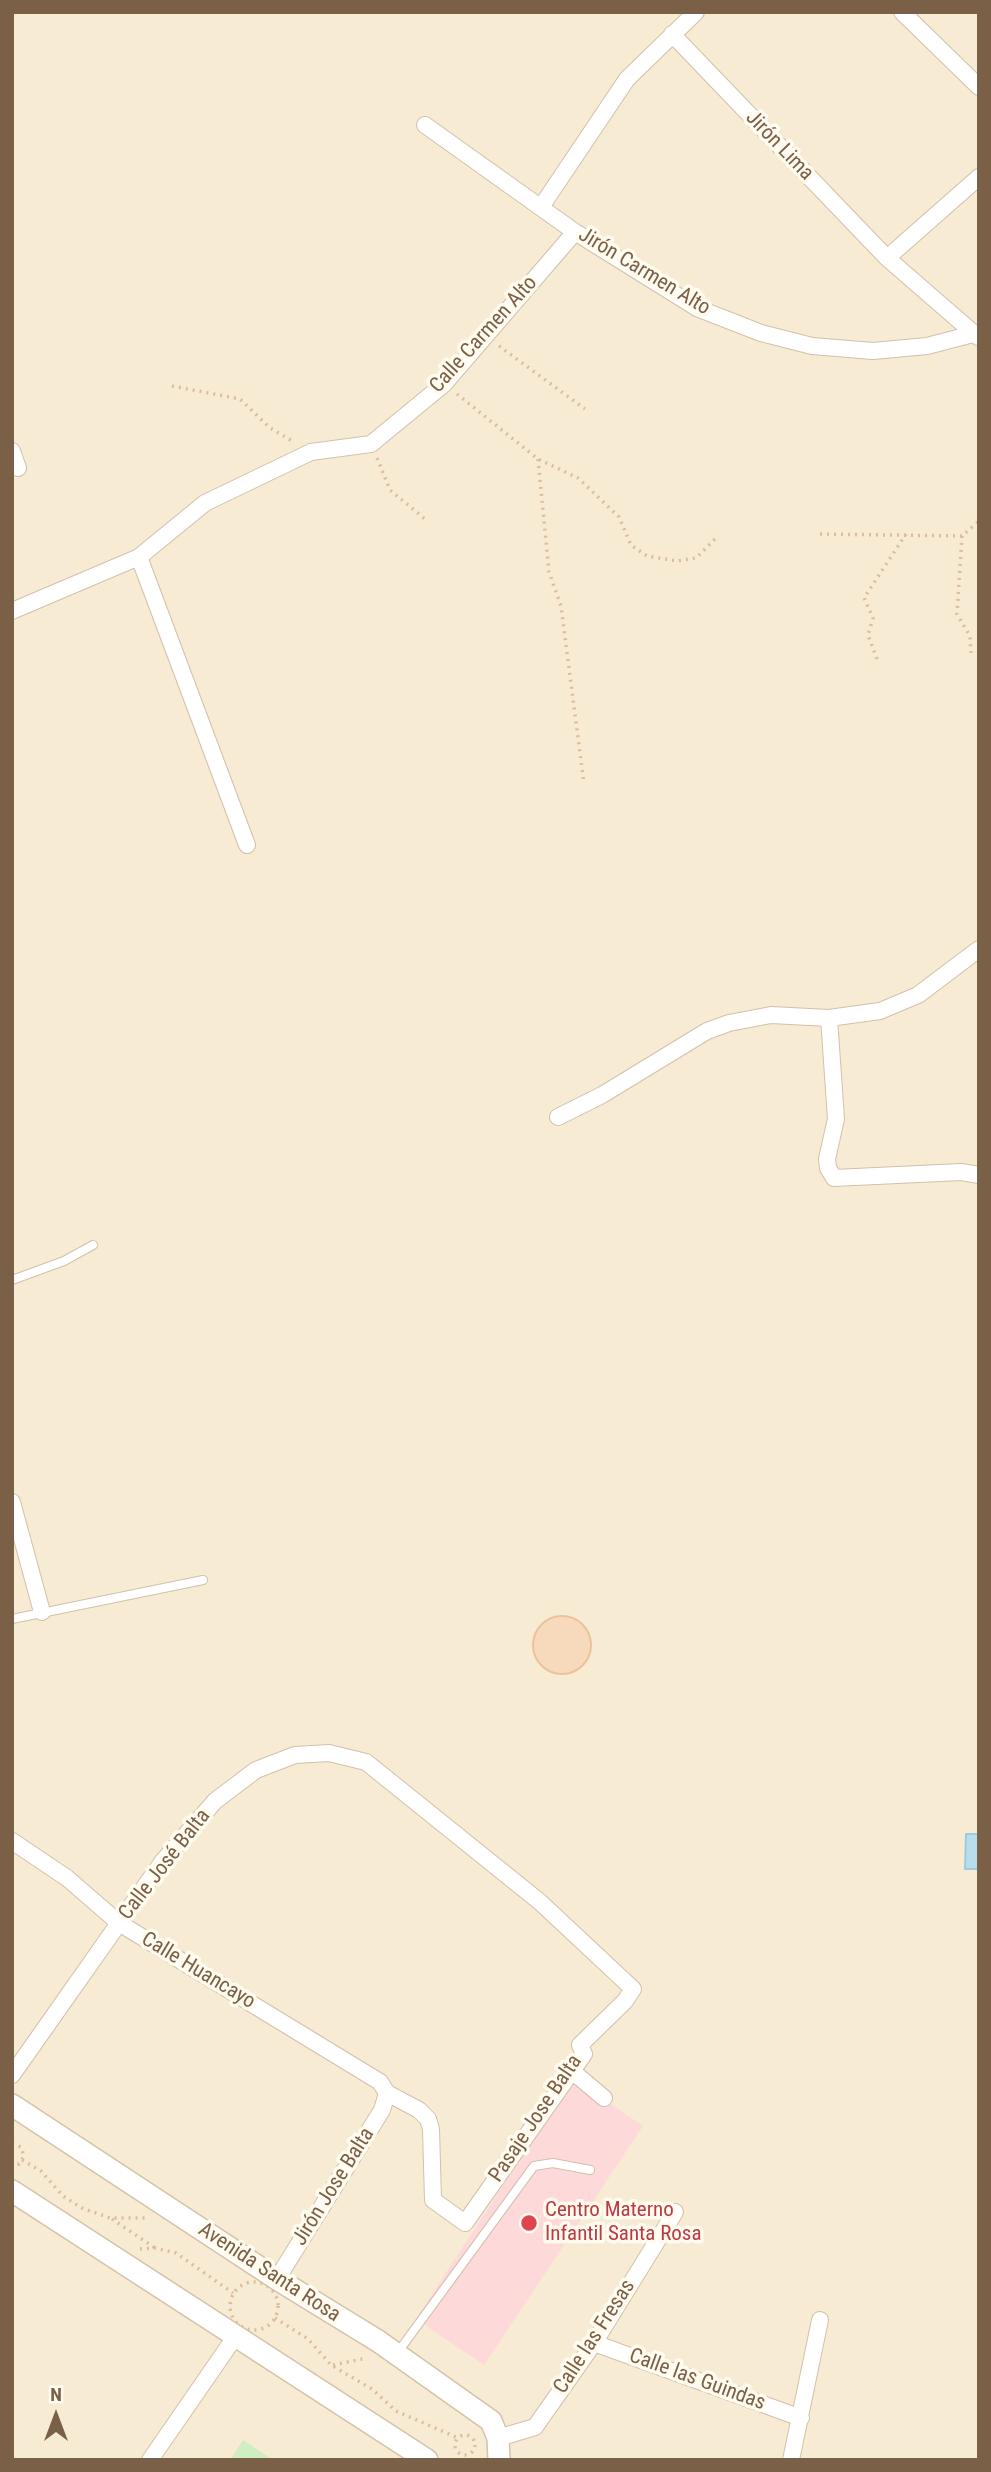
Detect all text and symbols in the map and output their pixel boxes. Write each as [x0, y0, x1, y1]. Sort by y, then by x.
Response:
street label: Jirón Lima [740, 106, 818, 186]
street label: Jirón Carmen Alto [574, 223, 714, 321]
street label: Calle Carmen Alto [425, 271, 543, 399]
street label: Calle José Balta [114, 1805, 216, 1925]
street label: Calle Huancayo [136, 1927, 260, 2015]
street label: Pasaje Jose Balta [484, 2051, 588, 2187]
street label: Jirón Jose Balta [288, 2123, 380, 2251]
place label: Centro Materno Infantil Santa Rosa [545, 2198, 702, 2248]
marker: Centro Materno Infantil Santa Rosa [519, 2213, 539, 2233]
street label: Avenida Santa Rosa [193, 2218, 345, 2328]
street label: Calle las Fresas [549, 2275, 641, 2399]
street label: Calle las Guindas [625, 2344, 769, 2416]
north arrow [21, 2381, 91, 2451]
text: N [50, 2383, 62, 2406]

